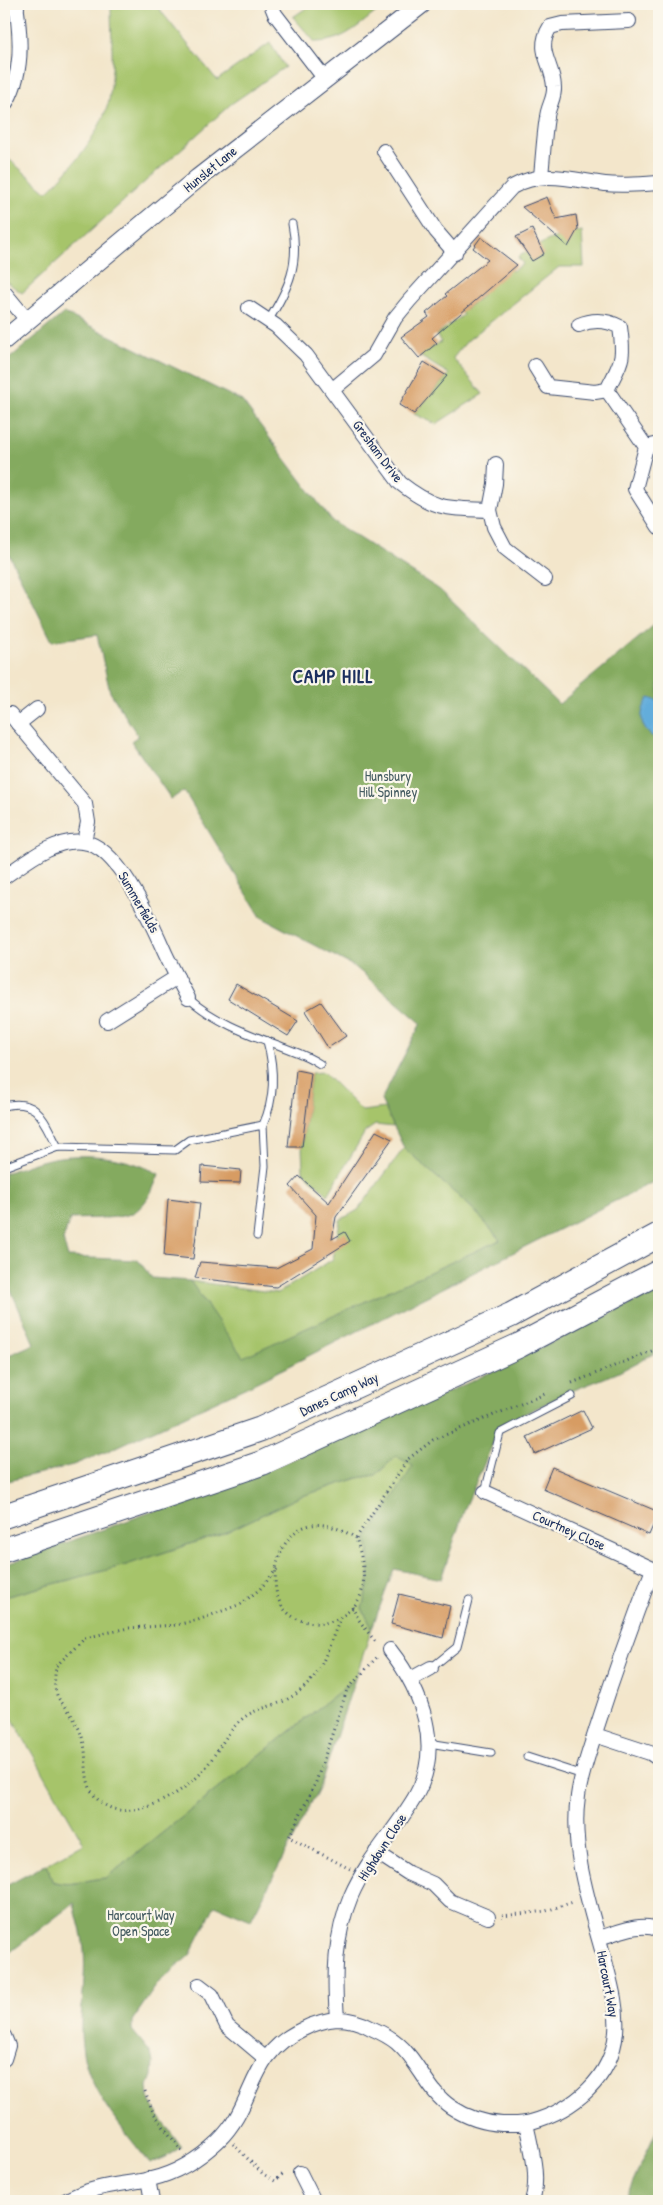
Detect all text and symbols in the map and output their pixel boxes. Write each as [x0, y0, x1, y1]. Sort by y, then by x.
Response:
street label: Hunslet Lane [179, 141, 241, 196]
street label: Gresham Drive [349, 416, 408, 486]
district label: CAMP HILL [293, 663, 374, 689]
park label: Hunsbury Hill Spinney [359, 766, 417, 802]
street label: Summerfields [114, 868, 165, 936]
street label: Danes Camp Way [296, 1367, 382, 1421]
street label: Courtney Close [529, 1505, 609, 1555]
street label: Highdown Close [353, 1809, 412, 1885]
park label: Harcourt Way Open Space [107, 1905, 175, 1941]
street label: Harcourt Way [592, 1949, 624, 2019]

